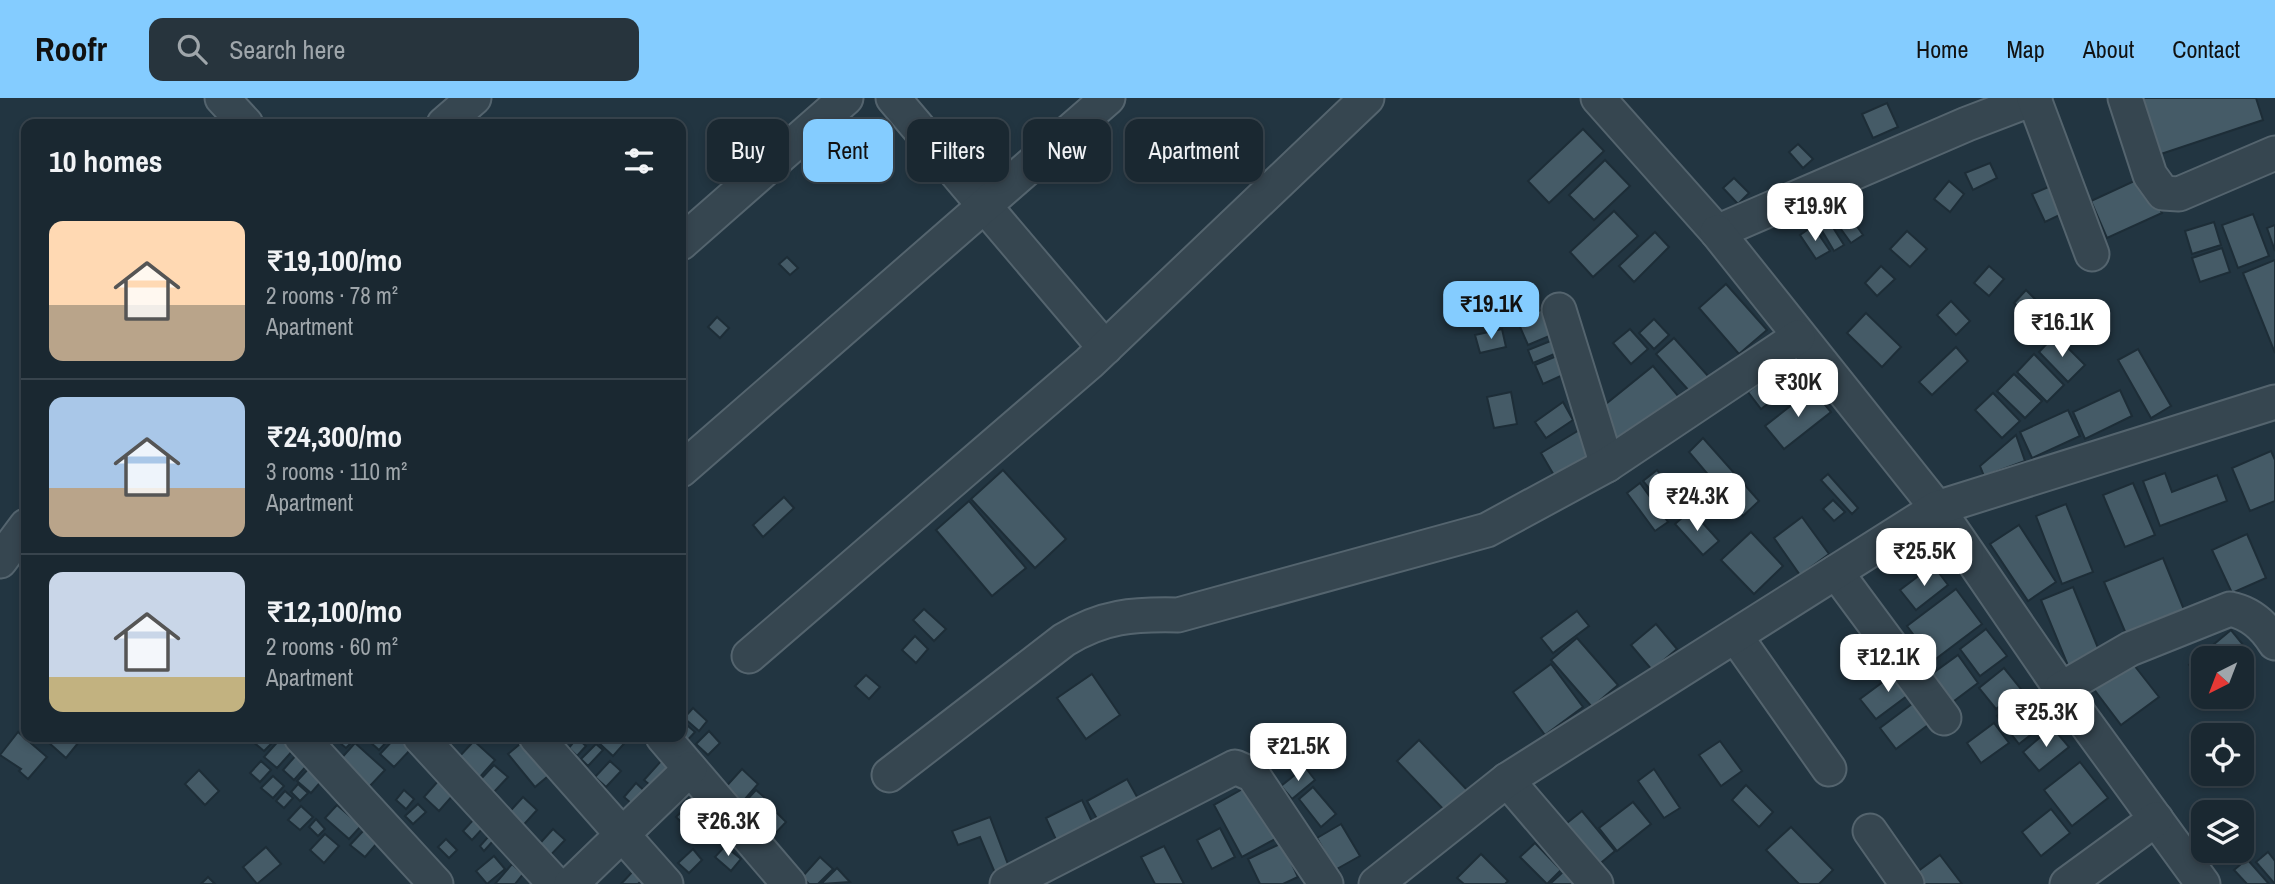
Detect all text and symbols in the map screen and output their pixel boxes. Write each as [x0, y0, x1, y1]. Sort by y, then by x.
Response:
search box [149, 18, 639, 81]
text: Roofr [35, 27, 107, 71]
icon: search [173, 30, 211, 68]
text: Search here [229, 32, 345, 67]
text: Home [1916, 33, 1968, 65]
text: Map [2006, 33, 2045, 65]
text: About [2083, 33, 2134, 65]
text: Contact [2172, 33, 2240, 65]
chip: Buy [707, 119, 789, 182]
chip: Rent [803, 119, 893, 182]
chip: Filters [907, 119, 1009, 182]
chip: New [1023, 119, 1111, 182]
chip: Apartment [1125, 119, 1263, 182]
text: 10 homes [49, 141, 163, 181]
icon: filters [620, 142, 658, 180]
pin: ₹19.9K [1758, 184, 1872, 243]
text: ₹19.9K [1783, 190, 1847, 221]
text: ₹19,100/mo [266, 240, 402, 280]
icon: home [105, 249, 189, 333]
text: 2 rooms · 78 m² [266, 280, 398, 311]
pin: ₹19.1K [1434, 282, 1548, 341]
text: ₹19.1K [1459, 288, 1523, 319]
pin: ₹16.1K [2005, 300, 2119, 359]
text: ₹16.1K [2030, 306, 2094, 337]
text: Apartment [266, 311, 353, 342]
pin: ₹30K [1757, 360, 1839, 419]
text: ₹30K [1774, 366, 1822, 397]
text: ₹24,300/mo [266, 416, 402, 456]
icon: home [105, 425, 189, 509]
text: 3 rooms · 110 m² [266, 456, 407, 487]
pin: ₹24.3K [1640, 474, 1754, 533]
text: ₹24.3K [1665, 480, 1729, 511]
text: Apartment [266, 487, 353, 518]
pin: ₹25.5K [1867, 528, 1981, 588]
text: ₹25.5K [1892, 535, 1956, 566]
text: ₹12,100/mo [266, 591, 402, 631]
icon: home [105, 600, 189, 684]
text: 2 rooms · 60 m² [266, 631, 398, 662]
pin: ₹12.1K [1831, 634, 1945, 694]
text: ₹12.1K [1856, 641, 1920, 672]
north arrow [2191, 646, 2254, 709]
map controls [2191, 646, 2254, 863]
text: Apartment [266, 662, 353, 693]
pin: ₹25.3K [1989, 690, 2103, 749]
text: ₹25.3K [2014, 696, 2078, 727]
button: locate [2191, 723, 2254, 786]
pin: ₹21.5K [1241, 724, 1355, 783]
text: ₹21.5K [1266, 730, 1330, 761]
pin: ₹26.3K [671, 798, 785, 858]
button: layers [2191, 800, 2254, 863]
text: ₹26.3K [696, 805, 760, 836]

